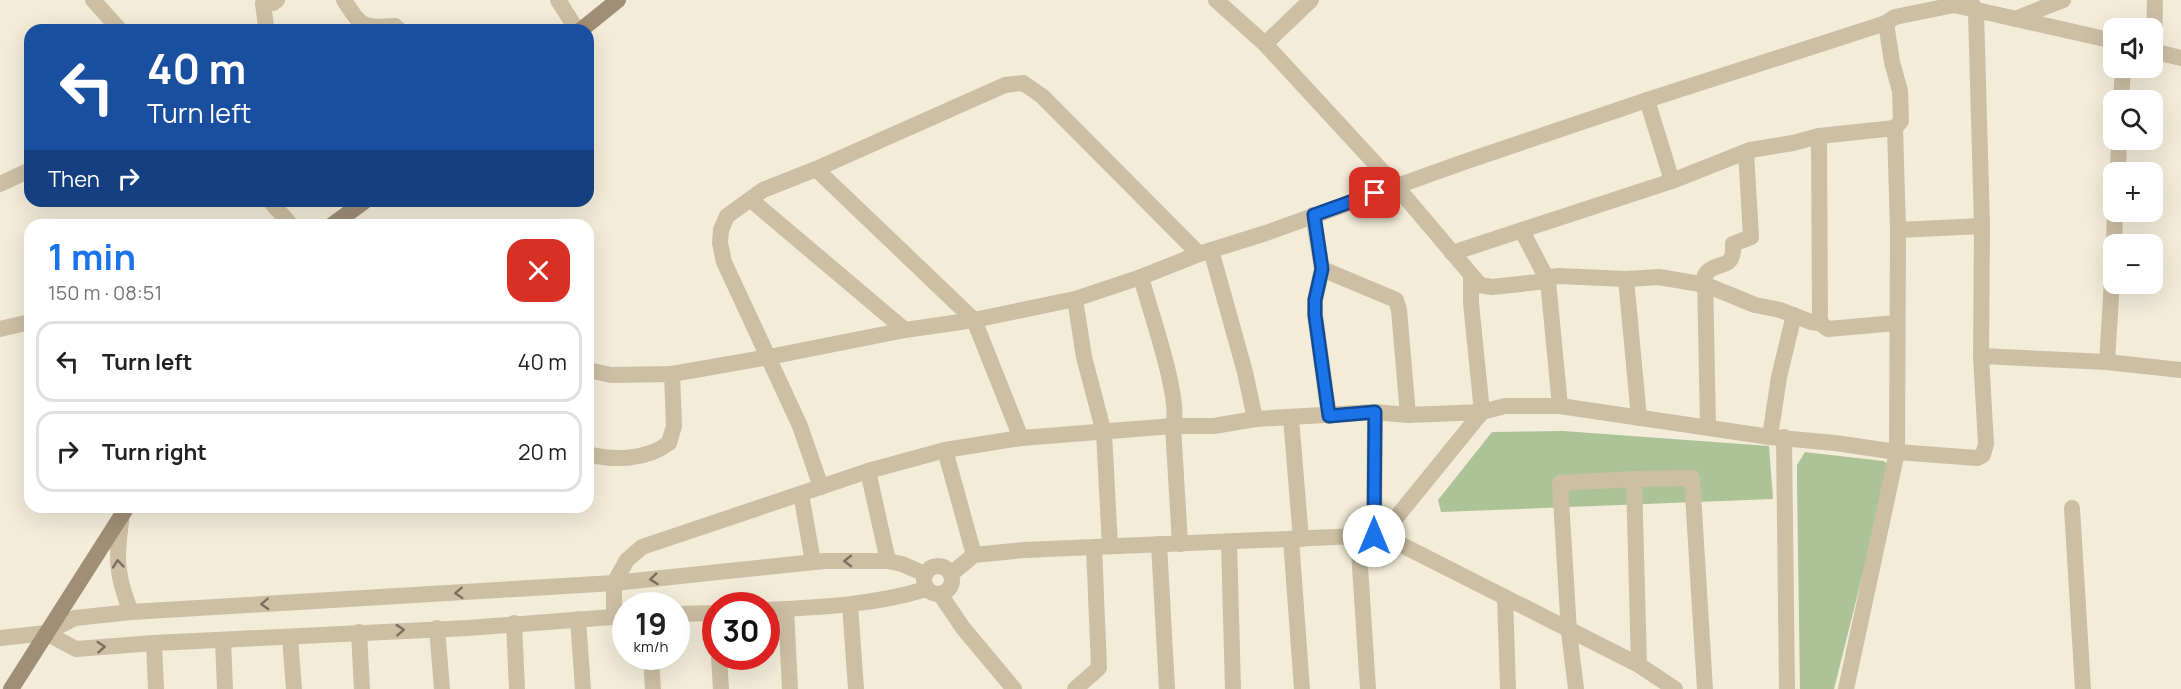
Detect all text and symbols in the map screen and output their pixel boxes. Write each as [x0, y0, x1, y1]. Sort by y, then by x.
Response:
map controls [2103, 18, 2163, 294]
button: sound [2103, 18, 2163, 78]
text: 40 m [147, 39, 246, 97]
icon: left [48, 48, 126, 126]
button: search [2103, 90, 2163, 150]
text: Turn left [147, 94, 251, 131]
icon: right [112, 162, 145, 195]
button: + [2103, 162, 2163, 222]
text: Then [48, 164, 100, 194]
pin [1349, 167, 1400, 218]
icon: arrive [1358, 176, 1391, 209]
text: 1 min [48, 232, 136, 281]
button: − [2103, 234, 2163, 294]
button: close [507, 239, 570, 302]
text: 150 m · 08:51 [48, 279, 162, 306]
icon: left [51, 345, 84, 378]
text: Turn left [102, 347, 192, 377]
text: 40 m [518, 347, 567, 377]
icon: right [51, 435, 84, 468]
text: Turn right [102, 437, 207, 467]
text: 20 m [518, 437, 567, 467]
position arrow [1342, 504, 1406, 568]
one-way arrow [843, 555, 852, 567]
one-way arrow [111, 560, 124, 569]
one-way arrow [649, 572, 658, 585]
one-way arrow [455, 586, 464, 599]
speed limit sign: 30 [702, 592, 780, 670]
one-way arrow [260, 598, 269, 611]
text: 19 [635, 603, 667, 644]
one-way arrow [396, 624, 405, 637]
text: km/h [634, 636, 668, 657]
one-way arrow [96, 641, 105, 654]

